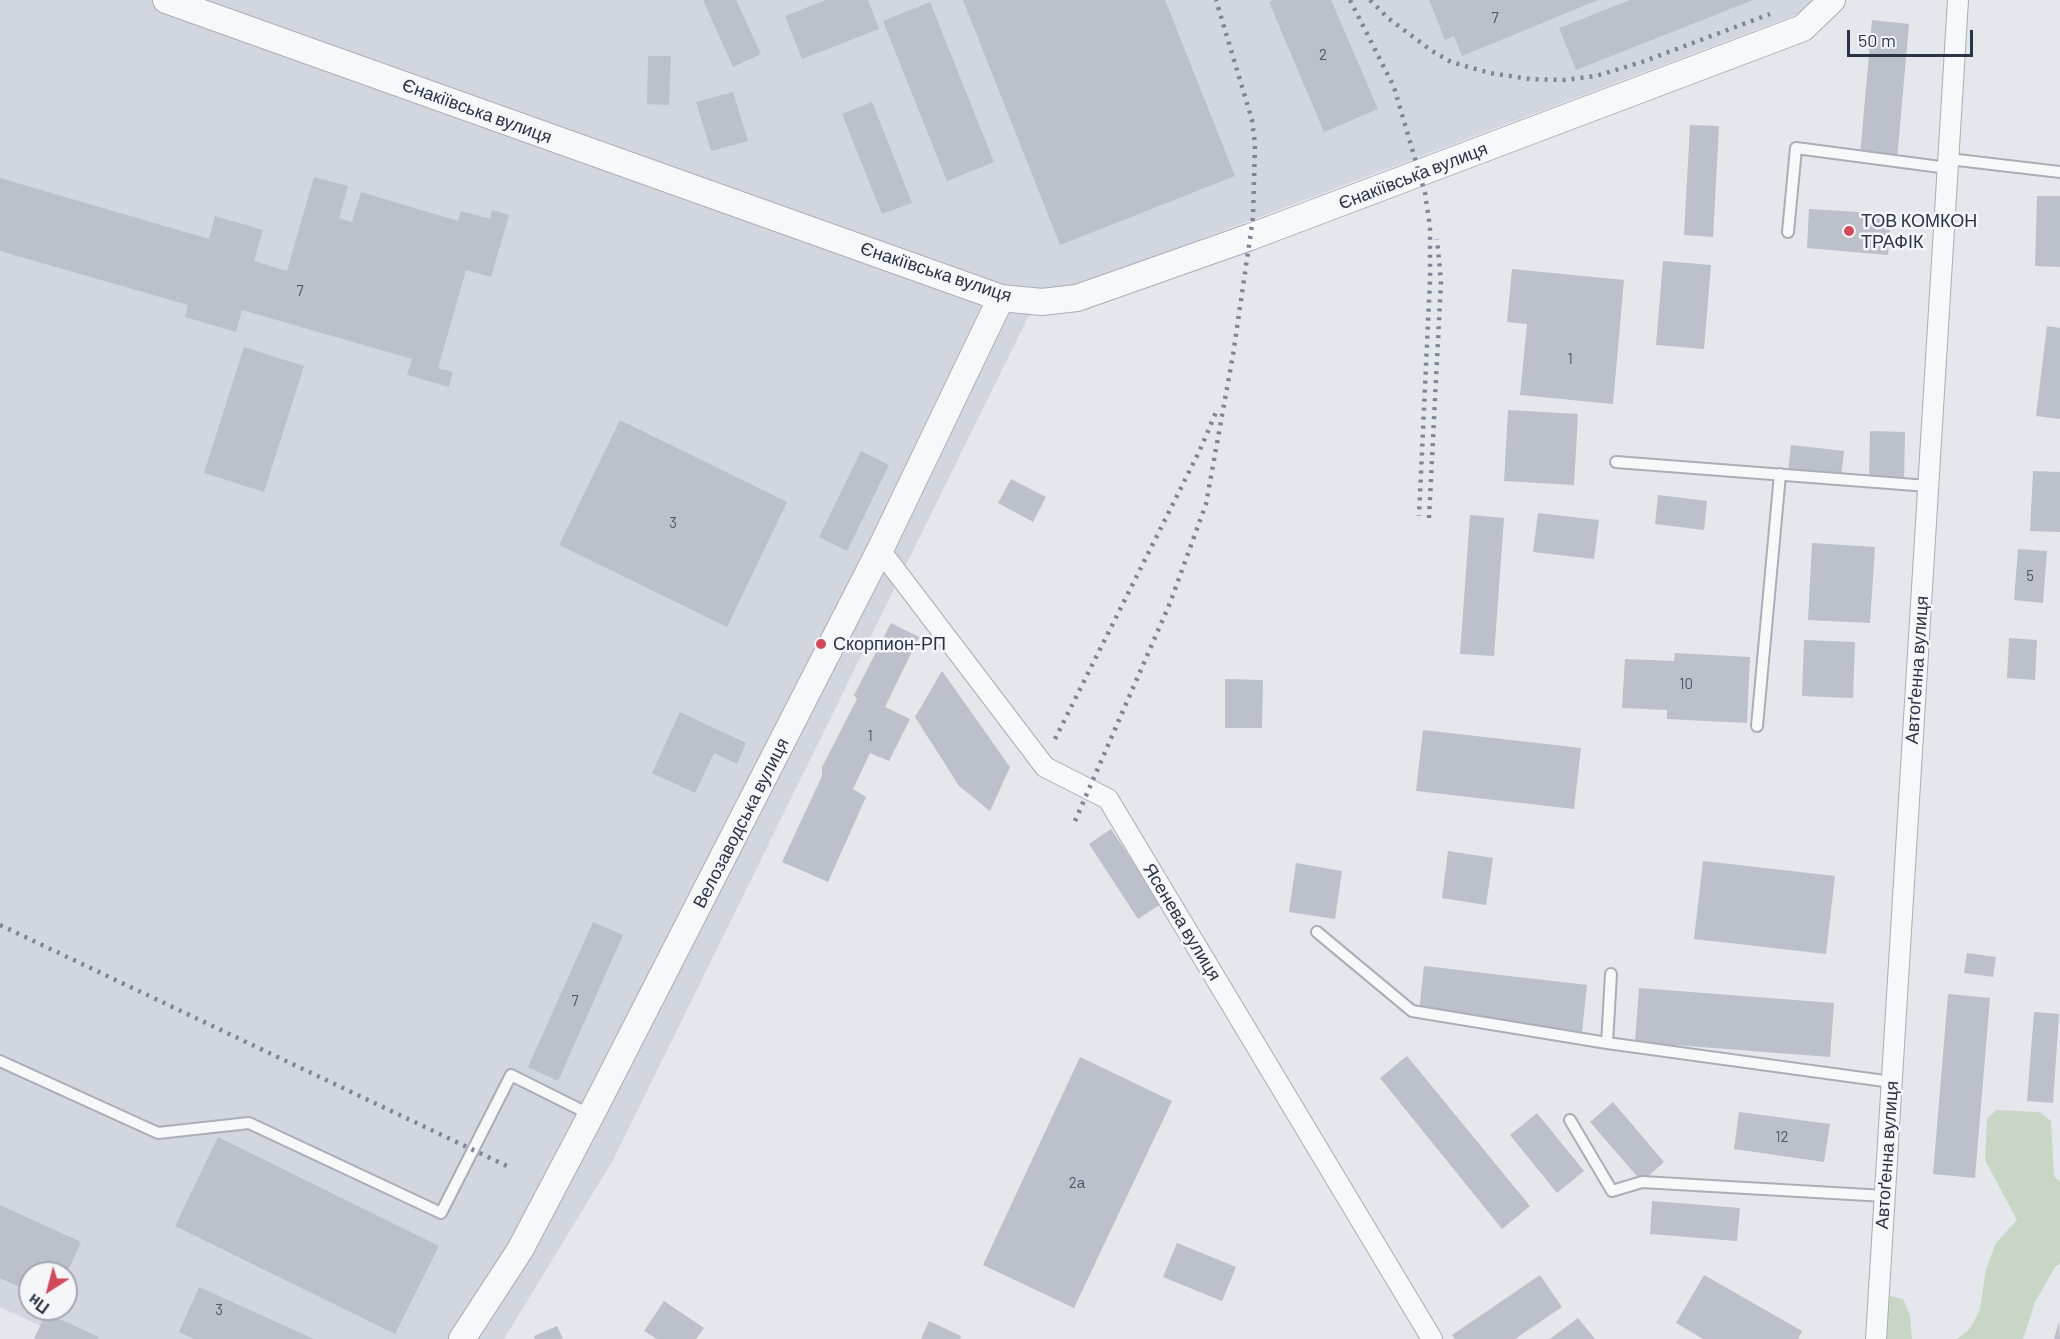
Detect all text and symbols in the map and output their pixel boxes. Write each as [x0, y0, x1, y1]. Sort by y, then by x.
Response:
house number: 7 [1491, 9, 1499, 27]
scale bar [1850, 18, 1976, 56]
text: 50 m [1858, 29, 1896, 51]
house number: 2 [1319, 46, 1327, 64]
street label: Єнакіївська вулиця [399, 74, 555, 148]
street label: Єнакіївська вулиця [1335, 138, 1491, 214]
place label: ТОВ КОМКОН ТРАФІК [1861, 210, 1977, 252]
marker: ТОВ КОМКОН ТРАФІК [1842, 224, 1856, 238]
street label: Єнакіївська вулиця [858, 237, 1014, 307]
house number: 7 [296, 282, 304, 300]
house number: 1 [1567, 350, 1573, 368]
house number: 3 [669, 514, 677, 532]
house number: 5 [2026, 567, 2034, 585]
street label: Автоґенна вулиця [1901, 595, 1933, 745]
place label: Скорпион-РП [833, 633, 946, 655]
marker: Скорпион-РП [814, 637, 828, 651]
house number: 10 [1679, 675, 1693, 693]
house number: 1 [867, 727, 873, 745]
street label: Велозаводська вулиця [689, 734, 793, 912]
street label: Ясенева вулиця [1138, 859, 1226, 985]
house number: 7 [571, 992, 579, 1010]
street label: Автоґенна вулиця [1871, 1080, 1903, 1230]
house number: 12 [1775, 1128, 1789, 1146]
house number: 2а [1069, 1174, 1085, 1192]
north arrow [18, 1261, 78, 1321]
text: Пн [24, 1290, 52, 1318]
house number: 3 [215, 1301, 223, 1319]

